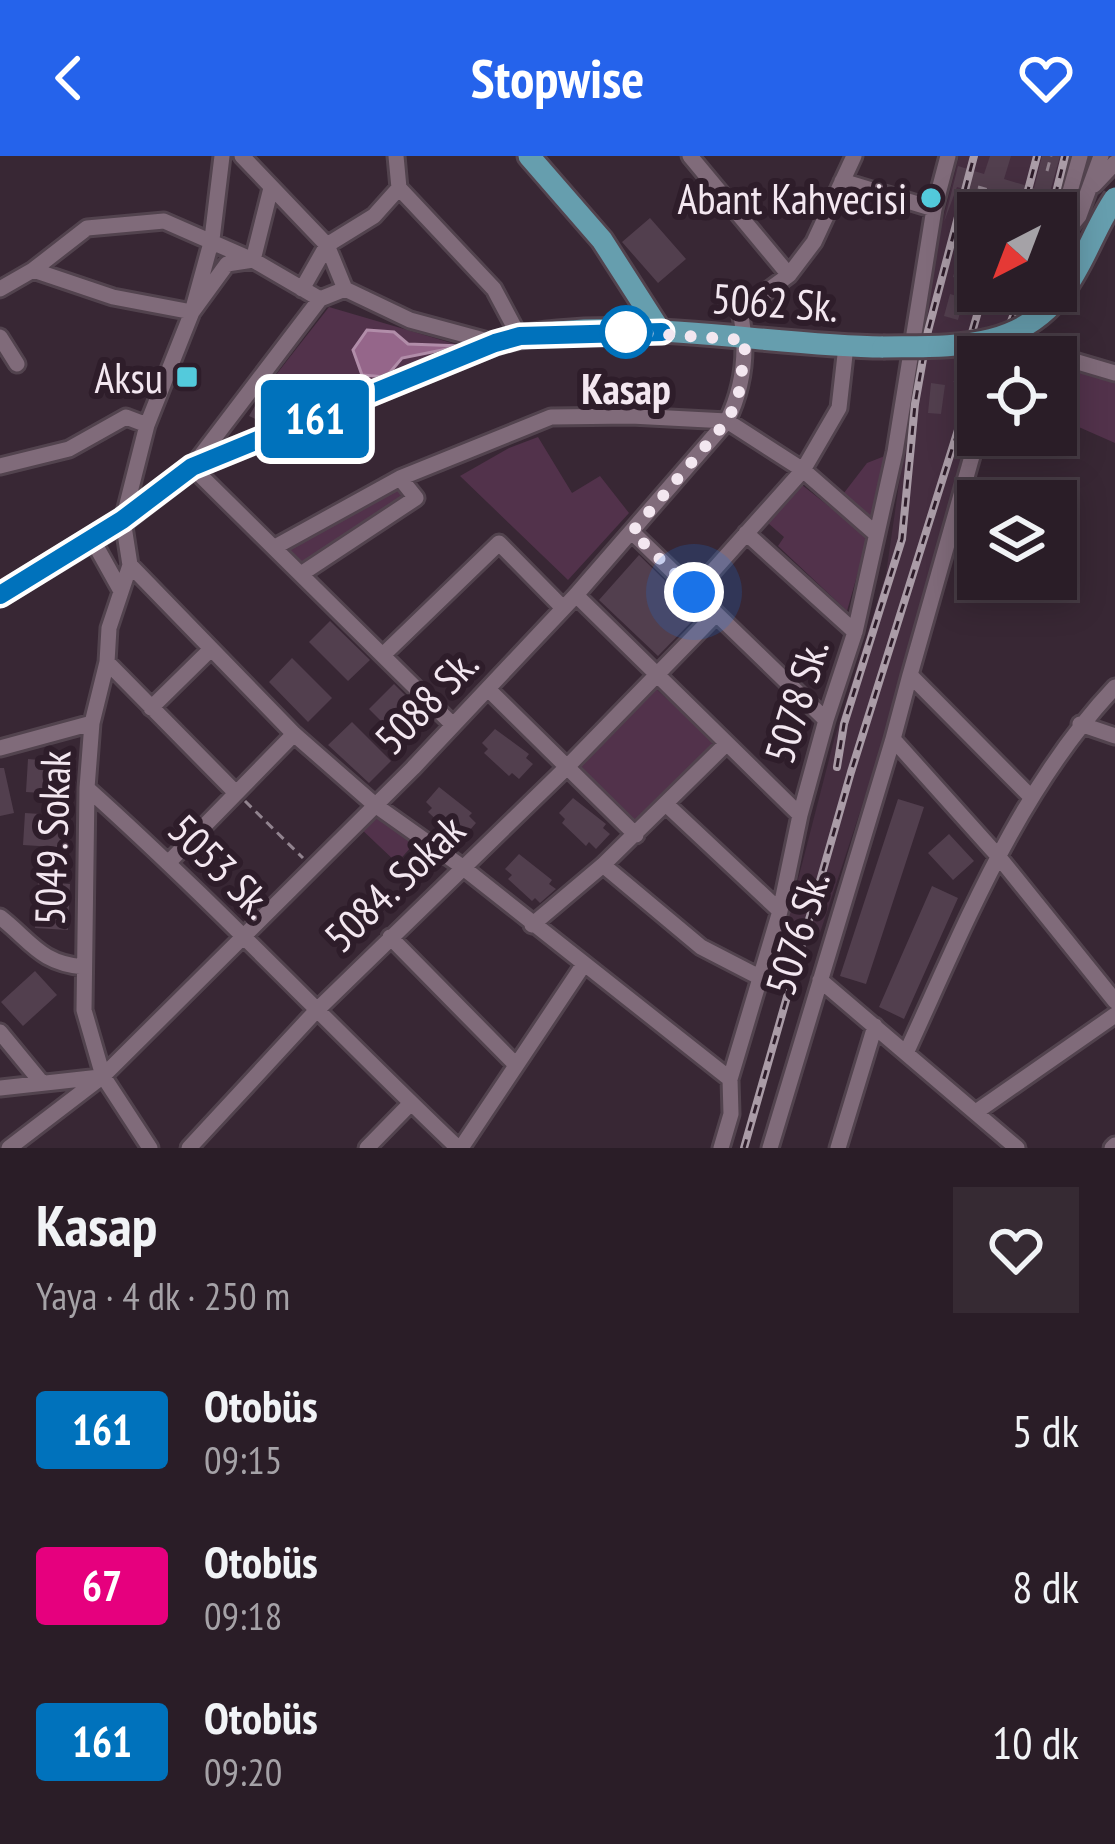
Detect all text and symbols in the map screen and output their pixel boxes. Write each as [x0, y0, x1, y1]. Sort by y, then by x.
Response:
text: Stopwise [471, 43, 644, 113]
icon: back [36, 45, 102, 111]
icon: heart [1013, 45, 1079, 111]
place label: Abant Kahvecisi [677, 171, 907, 226]
marker: Abant Kahvecisi [918, 185, 944, 211]
north arrow [957, 192, 1077, 312]
map controls [957, 192, 1077, 600]
street label: 5062 Sk. [710, 270, 840, 334]
marker: Kasap [601, 307, 651, 357]
button: locate [957, 336, 1077, 456]
place label: Aksu [94, 350, 163, 405]
place label: Kasap [581, 361, 671, 416]
marker: Aksu [174, 364, 200, 390]
line badge: 161 [246, 380, 384, 458]
text: 161 [285, 391, 345, 446]
button: layers [957, 480, 1077, 600]
your location [664, 562, 724, 622]
street label: 5078 Sk. [751, 633, 841, 769]
street label: 5088 Sk. [362, 636, 490, 766]
street label: 5049. Sokak [21, 750, 83, 926]
street label: 5053 Sk. [157, 802, 285, 930]
street label: 5084. Sokak [312, 803, 476, 963]
street label: 5076 Sk. [752, 865, 842, 1001]
button: heart [953, 1187, 1079, 1313]
text: Kasap [36, 1188, 157, 1262]
text: Yaya · 4 dk · 250 m [36, 1270, 290, 1321]
text: Otobüs [204, 1376, 318, 1434]
text: 5 dk [1012, 1401, 1079, 1459]
text: 161 [72, 1402, 132, 1457]
text: 09:15 [204, 1434, 282, 1485]
text: Otobüs [204, 1532, 318, 1590]
text: 8 dk [1012, 1557, 1079, 1615]
text: 67 [82, 1558, 122, 1613]
text: 09:18 [204, 1590, 282, 1641]
text: Otobüs [204, 1688, 318, 1746]
text: 10 dk [992, 1713, 1079, 1771]
text: 161 [72, 1714, 132, 1769]
text: 09:20 [204, 1746, 282, 1797]

